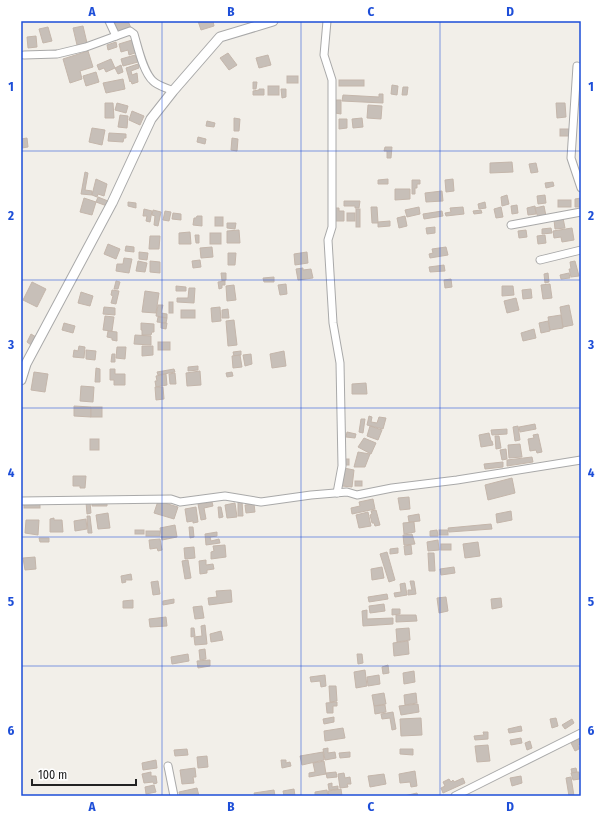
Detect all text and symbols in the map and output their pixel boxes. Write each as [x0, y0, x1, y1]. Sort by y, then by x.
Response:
text: A [87, 4, 96, 19]
text: B [227, 4, 235, 19]
text: C [368, 4, 375, 19]
text: D [506, 4, 514, 19]
text: 1 [8, 79, 14, 94]
text: 1 [588, 79, 594, 94]
text: 2 [7, 208, 14, 223]
text: 2 [587, 208, 594, 223]
text: 3 [7, 337, 14, 352]
text: 3 [587, 337, 594, 352]
text: 4 [8, 465, 15, 480]
text: 4 [588, 465, 595, 480]
text: 5 [8, 594, 14, 609]
text: 5 [588, 594, 594, 609]
text: 6 [8, 723, 15, 738]
text: 6 [588, 723, 595, 738]
scale bar [32, 761, 136, 787]
text: 100 m [38, 768, 67, 782]
text: A [87, 799, 96, 814]
text: B [227, 799, 235, 814]
text: C [368, 799, 375, 814]
text: D [506, 799, 514, 814]

